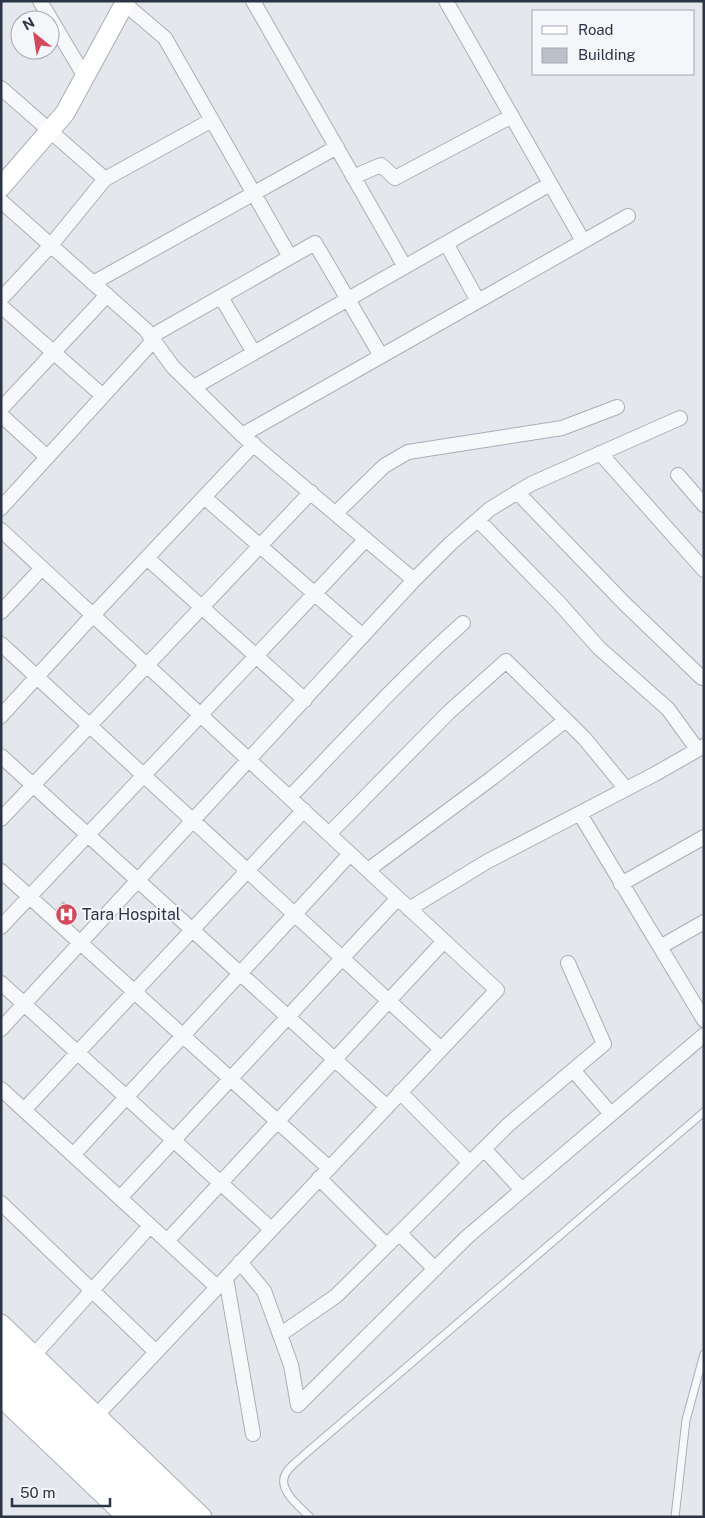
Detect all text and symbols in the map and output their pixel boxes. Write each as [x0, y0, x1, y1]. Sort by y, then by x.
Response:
north arrow [10, 10, 60, 60]
legend [532, 10, 695, 75]
text: N [20, 14, 37, 33]
text: Road [578, 21, 614, 38]
text: Building [578, 46, 636, 63]
hospital icon: Tara Hospital [54, 902, 78, 926]
place label: Tara Hospital [82, 905, 181, 924]
scale bar [12, 1476, 110, 1508]
text: 50 m [20, 1484, 55, 1501]

